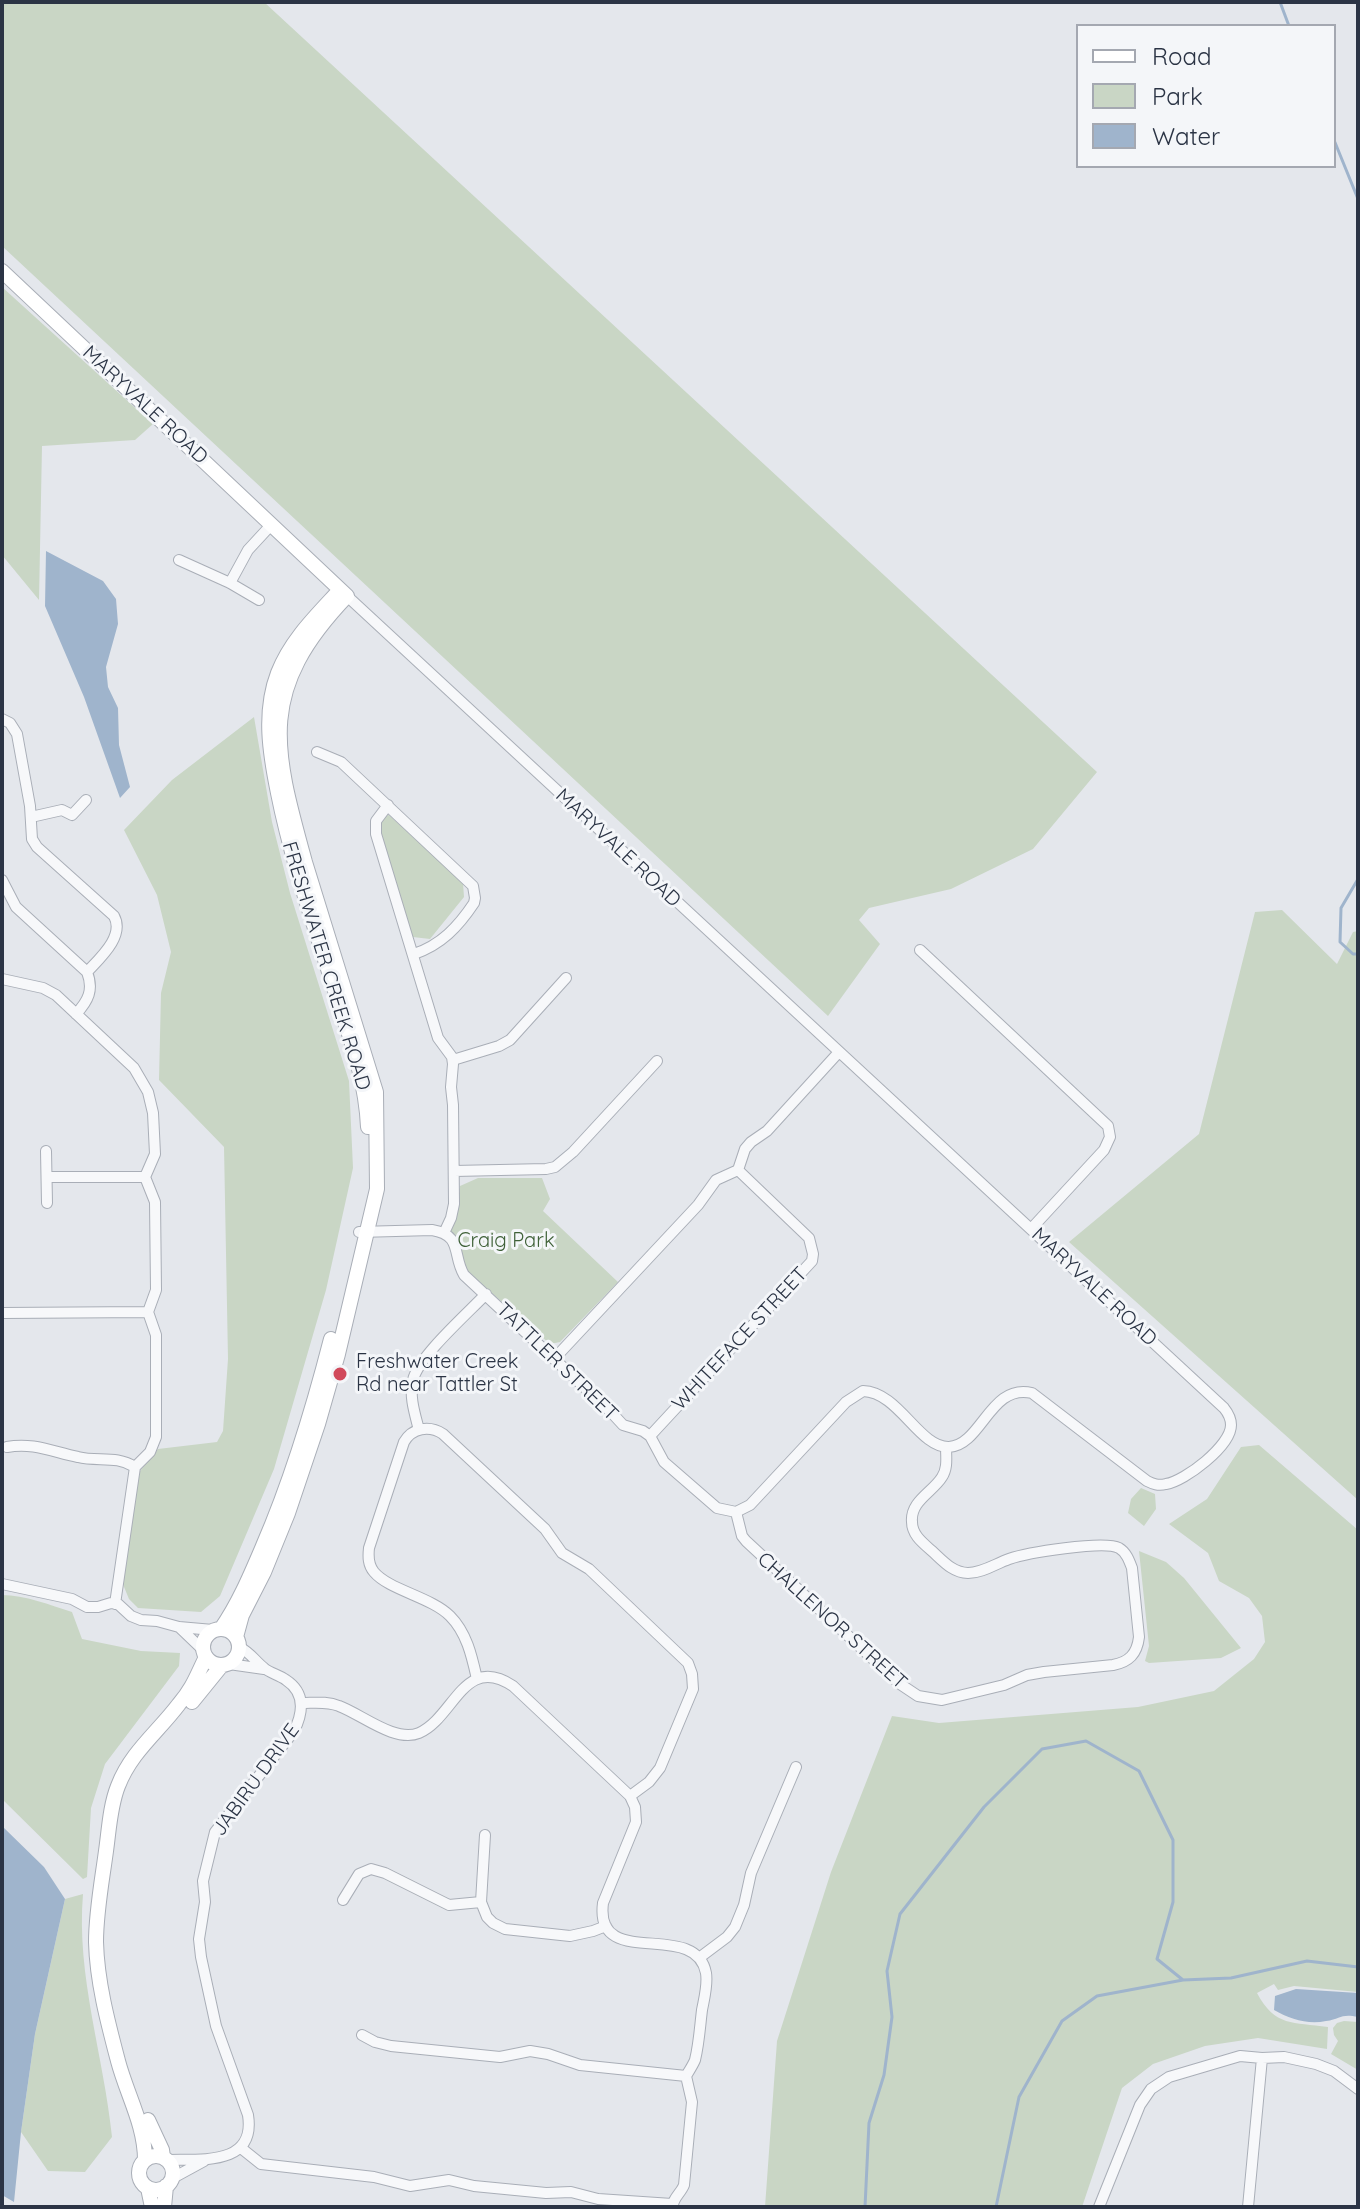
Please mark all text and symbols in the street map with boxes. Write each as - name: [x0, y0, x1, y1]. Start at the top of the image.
- legend: [1076, 24, 1336, 168]
- text: Road: [1152, 41, 1212, 71]
- text: Park: [1152, 81, 1203, 111]
- text: Water: [1152, 121, 1220, 151]
- street label: MARYVALE ROAD: [77, 341, 213, 469]
- street label: MARYVALE ROAD: [550, 784, 686, 912]
- street label: FRESHWATER CREEK ROAD: [277, 839, 375, 1093]
- street label: MARYVALE ROAD: [1026, 1223, 1162, 1351]
- park label: Craig Park: [457, 1229, 555, 1253]
- street label: WHITEFACE STREET: [667, 1262, 813, 1416]
- street label: TATTLER STREET: [491, 1298, 623, 1426]
- place label: Freshwater Creek Rd near Tattler St: [356, 1350, 518, 1397]
- marker: Freshwater Creek Rd near Tattler St: [331, 1365, 349, 1383]
- street label: CHALLENOR STREET: [752, 1547, 912, 1695]
- street label: JABIRU DRIVE: [207, 1719, 305, 1841]

